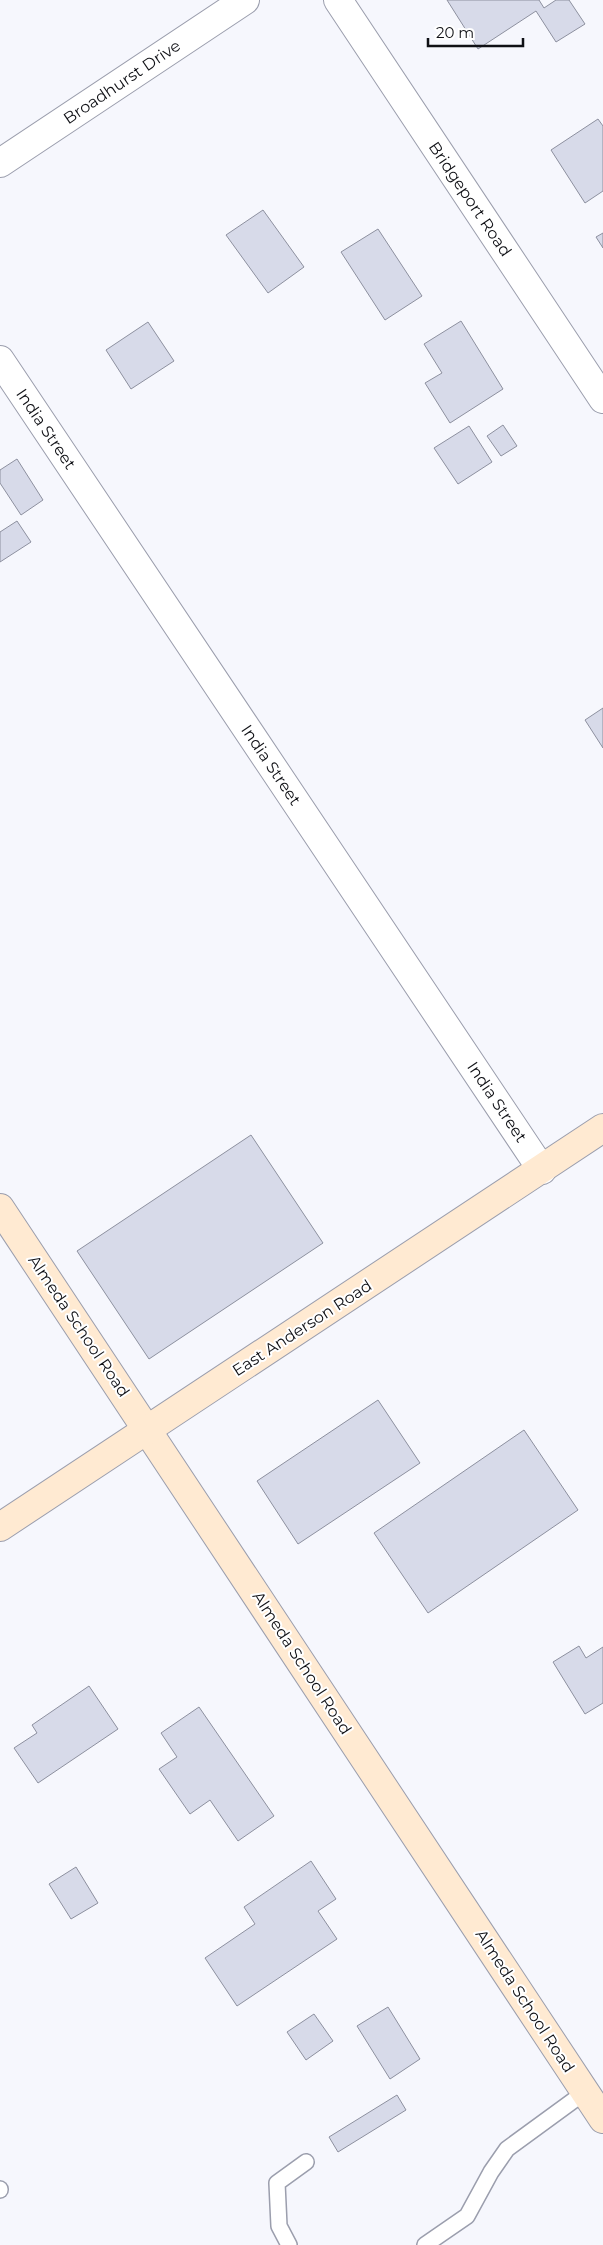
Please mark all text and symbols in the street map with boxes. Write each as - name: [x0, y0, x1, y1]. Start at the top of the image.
- scale bar: [428, 15, 523, 47]
- text: 20 m: [436, 23, 474, 42]
- street label: Broadhurst Drive: [60, 36, 184, 128]
- street label: Bridgeport Road: [425, 138, 515, 260]
- street label: India Street: [12, 385, 80, 473]
- street label: India Street: [237, 721, 305, 809]
- street label: India Street: [463, 1058, 531, 1146]
- street label: Almeda School Road: [24, 1252, 134, 1400]
- street label: East Anderson Road: [229, 1276, 375, 1380]
- street label: Almeda School Road: [249, 1588, 355, 1738]
- street label: Almeda School Road: [472, 1926, 578, 2076]

